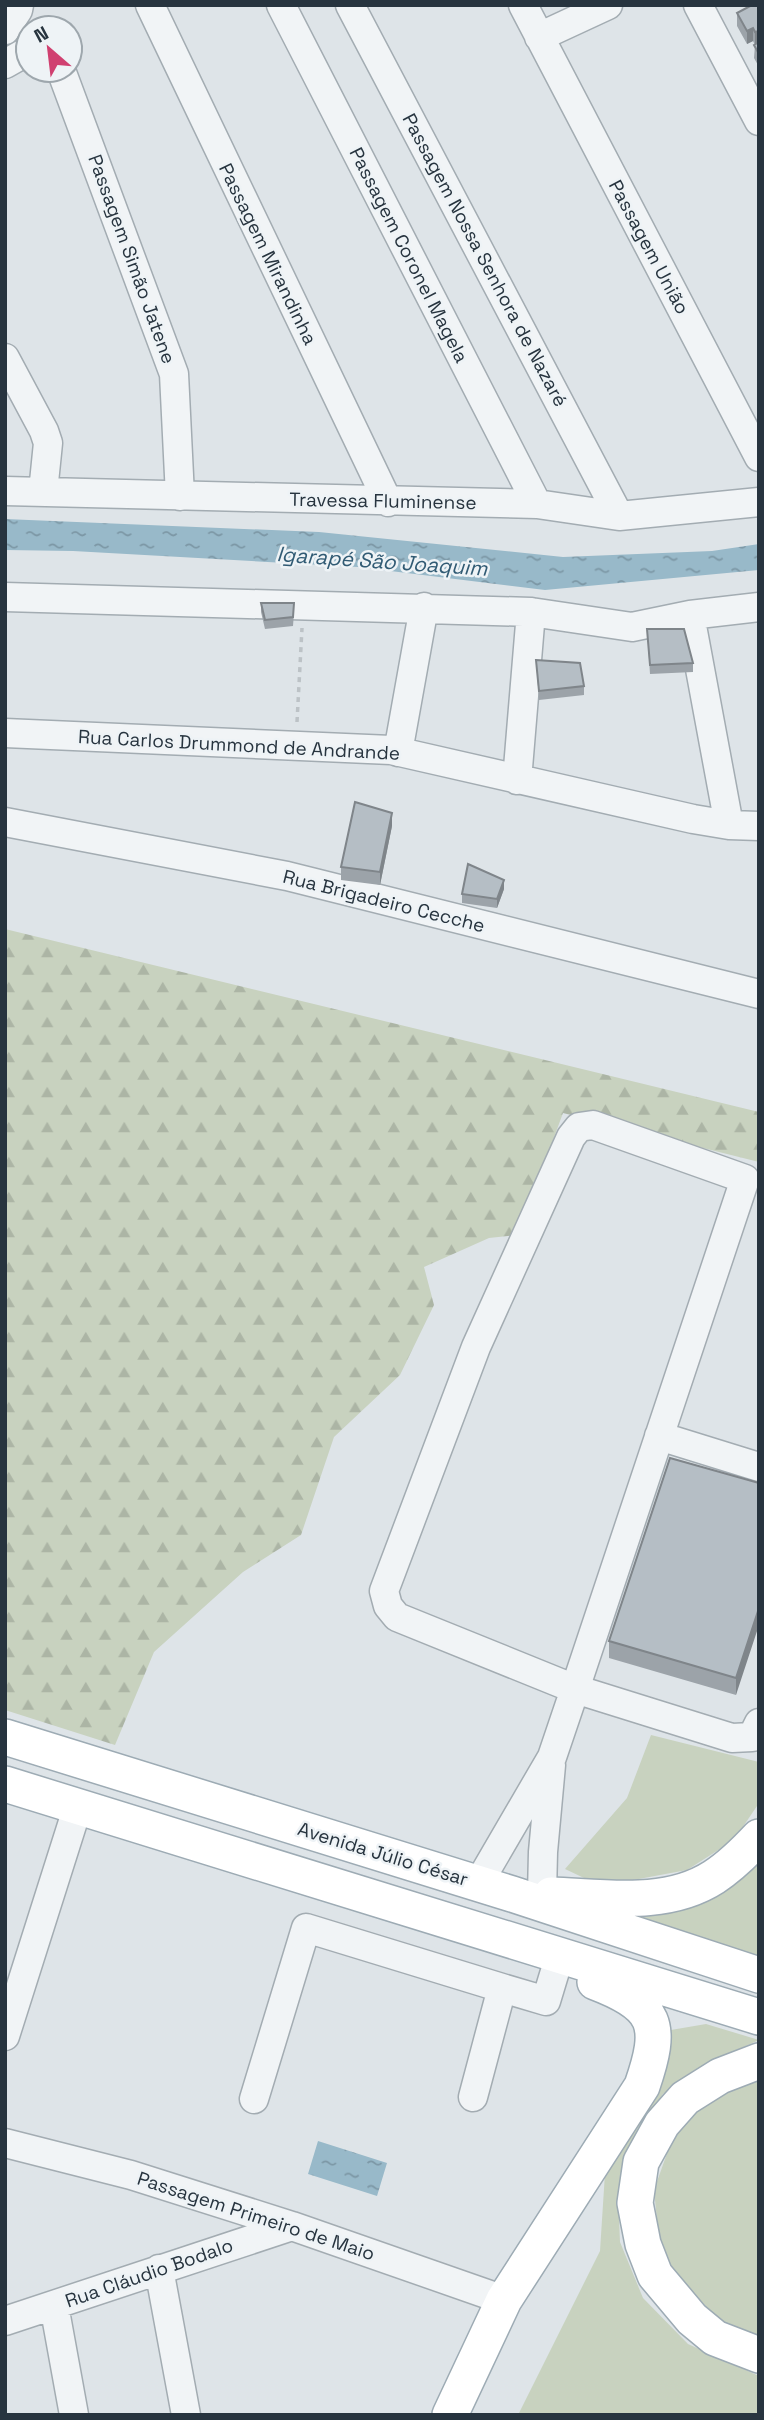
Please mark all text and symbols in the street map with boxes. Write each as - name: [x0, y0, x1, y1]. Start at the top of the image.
- north arrow: [14, 14, 84, 84]
- text: N: [30, 20, 53, 48]
- street label: Passagem Nossa Senhora de Nazaré: [397, 109, 573, 411]
- street label: Passagem Coronel Magela: [344, 143, 474, 367]
- street label: Passagem Simão Jatene: [82, 151, 182, 367]
- street label: Passagem Mirandinha: [213, 159, 323, 349]
- street label: Passagem União: [603, 175, 695, 319]
- street label: Travessa Fluminense: [289, 487, 477, 515]
- water label: Igarapé São Joaquim: [276, 540, 489, 582]
- street label: Rua Carlos Drummond de Andrande: [77, 724, 401, 766]
- street label: Rua Brigadeiro Cecche: [280, 864, 488, 938]
- street label: Avenida Júlio César: [295, 1816, 471, 1892]
- street label: Passagem Primeiro de Maio: [134, 2166, 378, 2266]
- street label: Rua Cláudio Bodalo: [62, 2233, 236, 2313]

